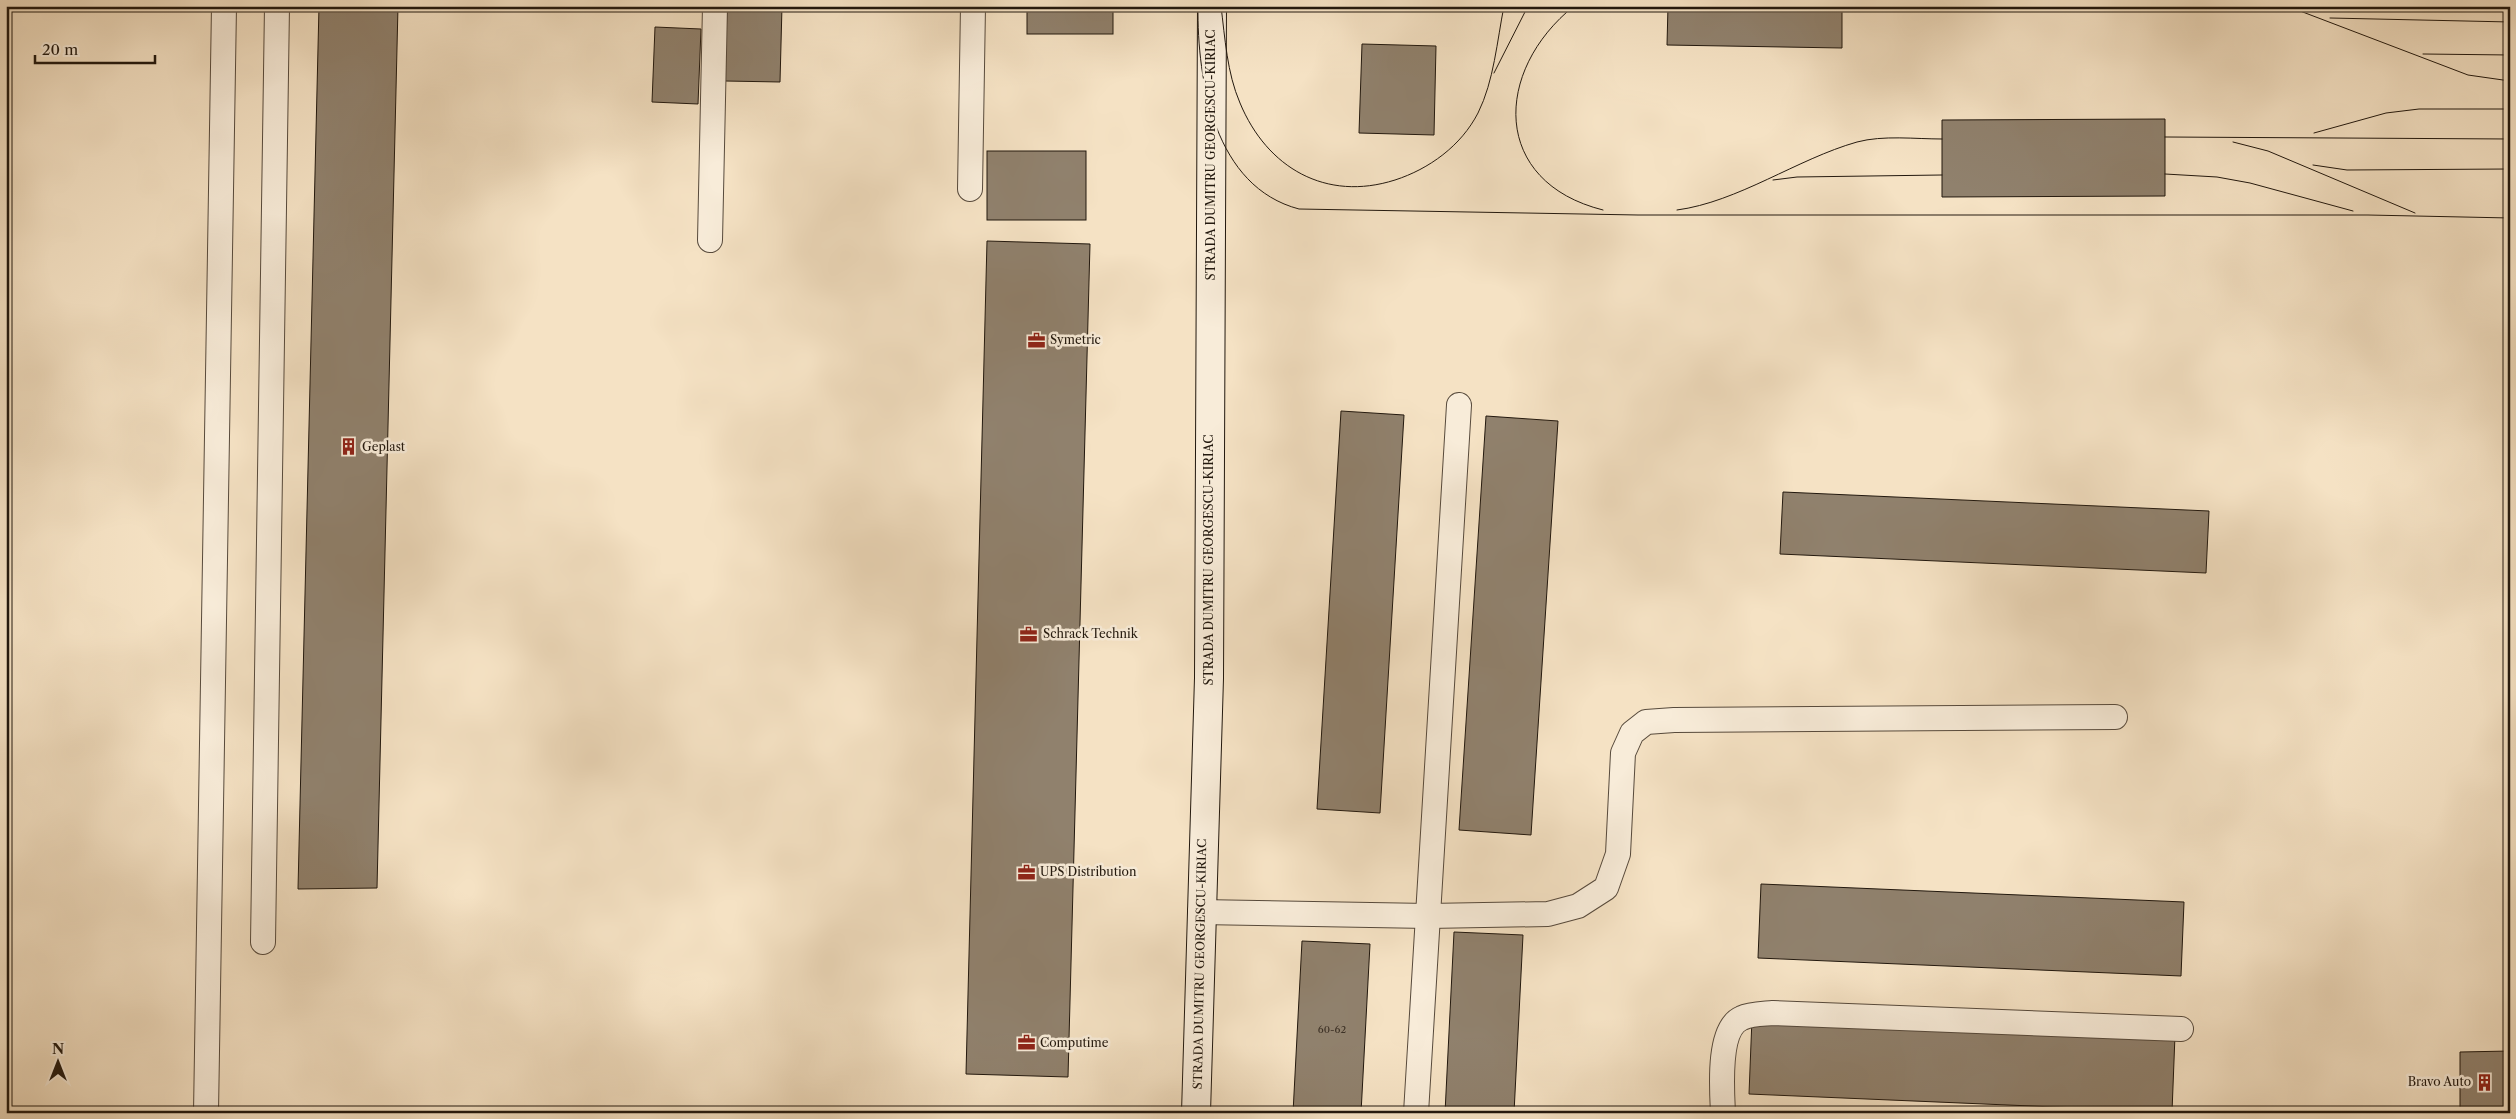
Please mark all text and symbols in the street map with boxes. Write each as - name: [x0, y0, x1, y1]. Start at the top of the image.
- street label: STRADA DUMITRU GEORGESCU-KIRIAC: [1203, 30, 1218, 280]
- scale bar: [35, 32, 155, 64]
- text: 20 m: [42, 40, 78, 59]
- office icon: Symetric: [1026, 330, 1046, 350]
- place label: Symetric: [1050, 332, 1101, 347]
- street label: STRADA DUMITRU GEORGESCU-KIRIAC: [1201, 435, 1216, 685]
- building icon: Geplast: [338, 437, 358, 457]
- place label: Geplast: [362, 439, 406, 454]
- office icon: Schrack Technik: [1019, 624, 1039, 644]
- place label: Schrack Technik: [1043, 626, 1139, 641]
- street label: STRADA DUMITRU GEORGESCU-KIRIAC: [1190, 838, 1209, 1090]
- office icon: UPS Distribution: [1016, 862, 1036, 882]
- place label: UPS Distribution: [1040, 864, 1137, 879]
- house number: 60-62: [1318, 1023, 1346, 1036]
- office icon: Computime: [1016, 1033, 1036, 1053]
- place label: Computime: [1040, 1035, 1109, 1050]
- north arrow: [32, 1036, 82, 1086]
- text: N: [52, 1040, 64, 1058]
- building icon: Bravo Auto: [2475, 1072, 2495, 1092]
- place label: Bravo Auto: [2408, 1074, 2471, 1089]

